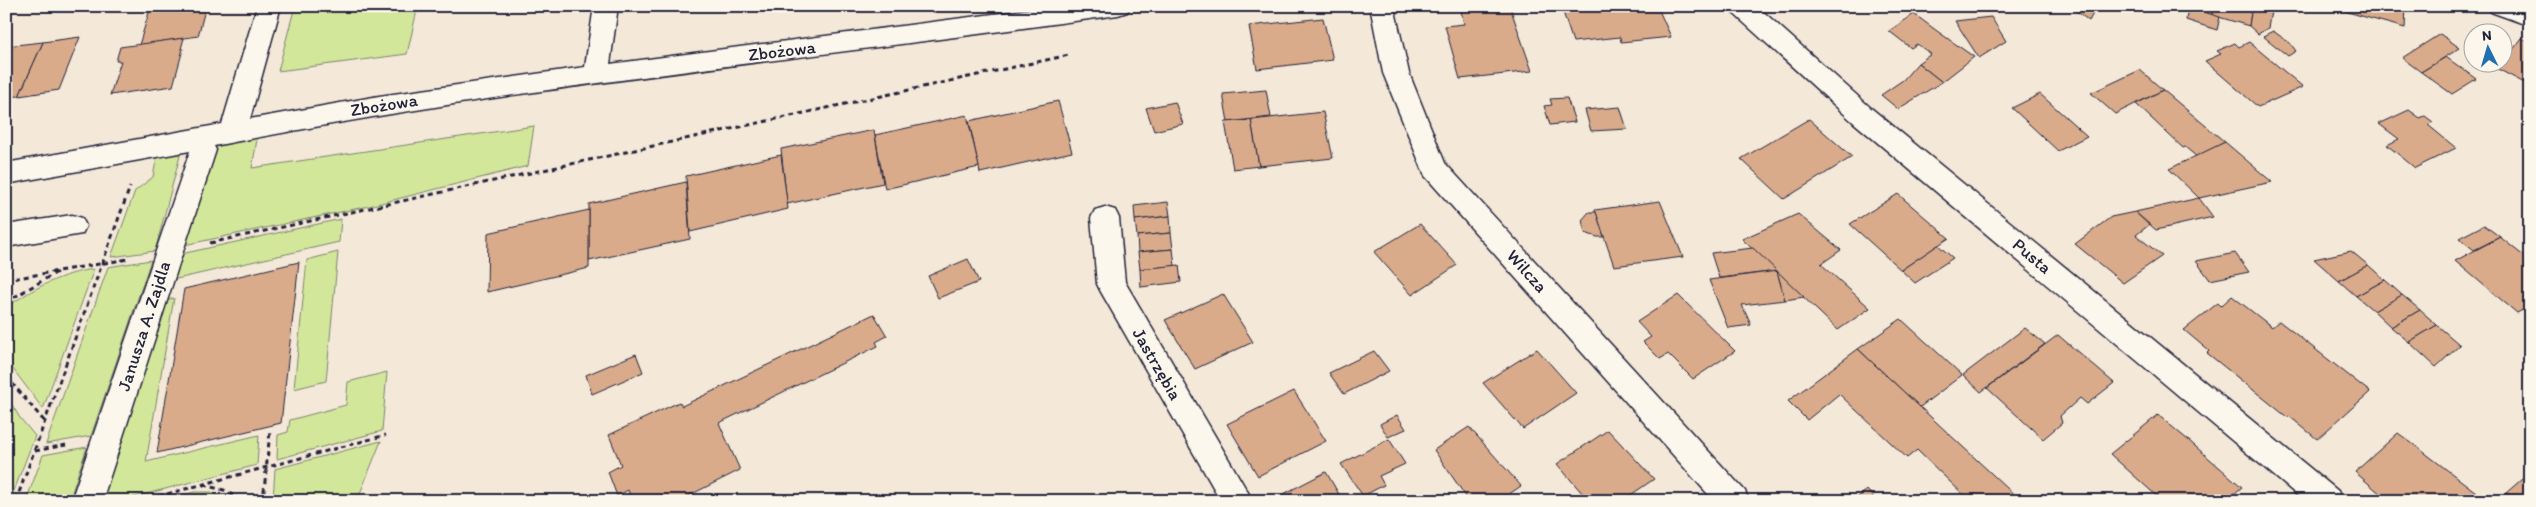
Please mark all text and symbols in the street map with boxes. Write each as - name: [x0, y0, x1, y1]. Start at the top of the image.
- north arrow: [2464, 22, 2514, 72]
- text: N: [2481, 27, 2492, 44]
- street label: Zbożowa: [747, 36, 818, 66]
- street label: Zbożowa: [349, 89, 420, 121]
- street label: Pusta: [2008, 233, 2056, 279]
- street label: Wilcza: [1502, 245, 1552, 297]
- street label: Janusza A. Zajdla: [113, 258, 175, 394]
- street label: Jastrzębia: [1128, 324, 1186, 404]

